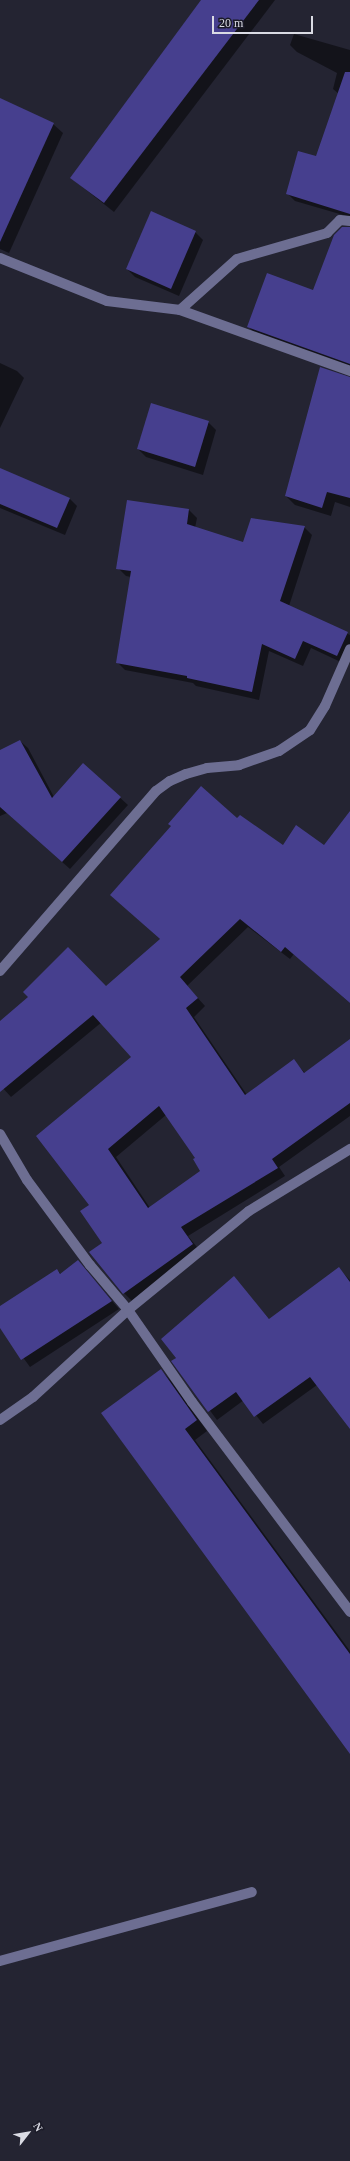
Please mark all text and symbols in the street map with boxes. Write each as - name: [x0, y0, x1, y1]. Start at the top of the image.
- scale bar: [214, 8, 315, 34]
- text: 20 m: [219, 16, 243, 30]
- north arrow: [8, 2113, 48, 2153]
- text: N: [31, 2120, 45, 2133]

